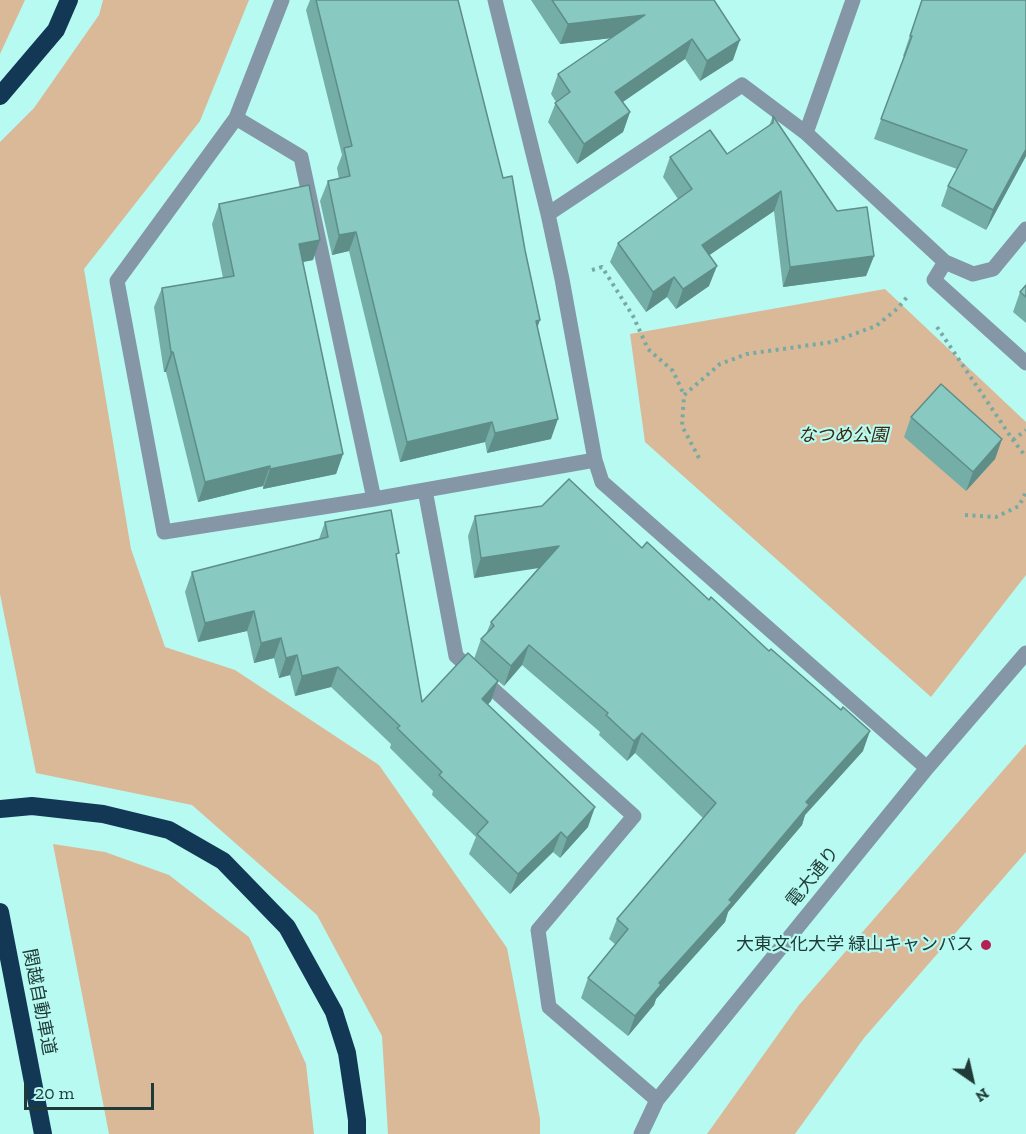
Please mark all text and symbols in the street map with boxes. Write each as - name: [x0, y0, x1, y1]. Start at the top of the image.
- park label: なつめ公園: [798, 425, 888, 447]
- street label: 電大通り: [782, 842, 844, 912]
- place label: 大東文化大学 緑山キャンパス: [736, 934, 974, 956]
- marker: 大東文化大学 緑山キャンパス: [979, 938, 993, 952]
- street label: 関越自動車道: [18, 947, 60, 1057]
- north arrow: [942, 1050, 1002, 1110]
- scale bar: [27, 1071, 158, 1109]
- text: 20 m: [35, 1082, 74, 1104]
- text: N: [972, 1084, 993, 1107]

